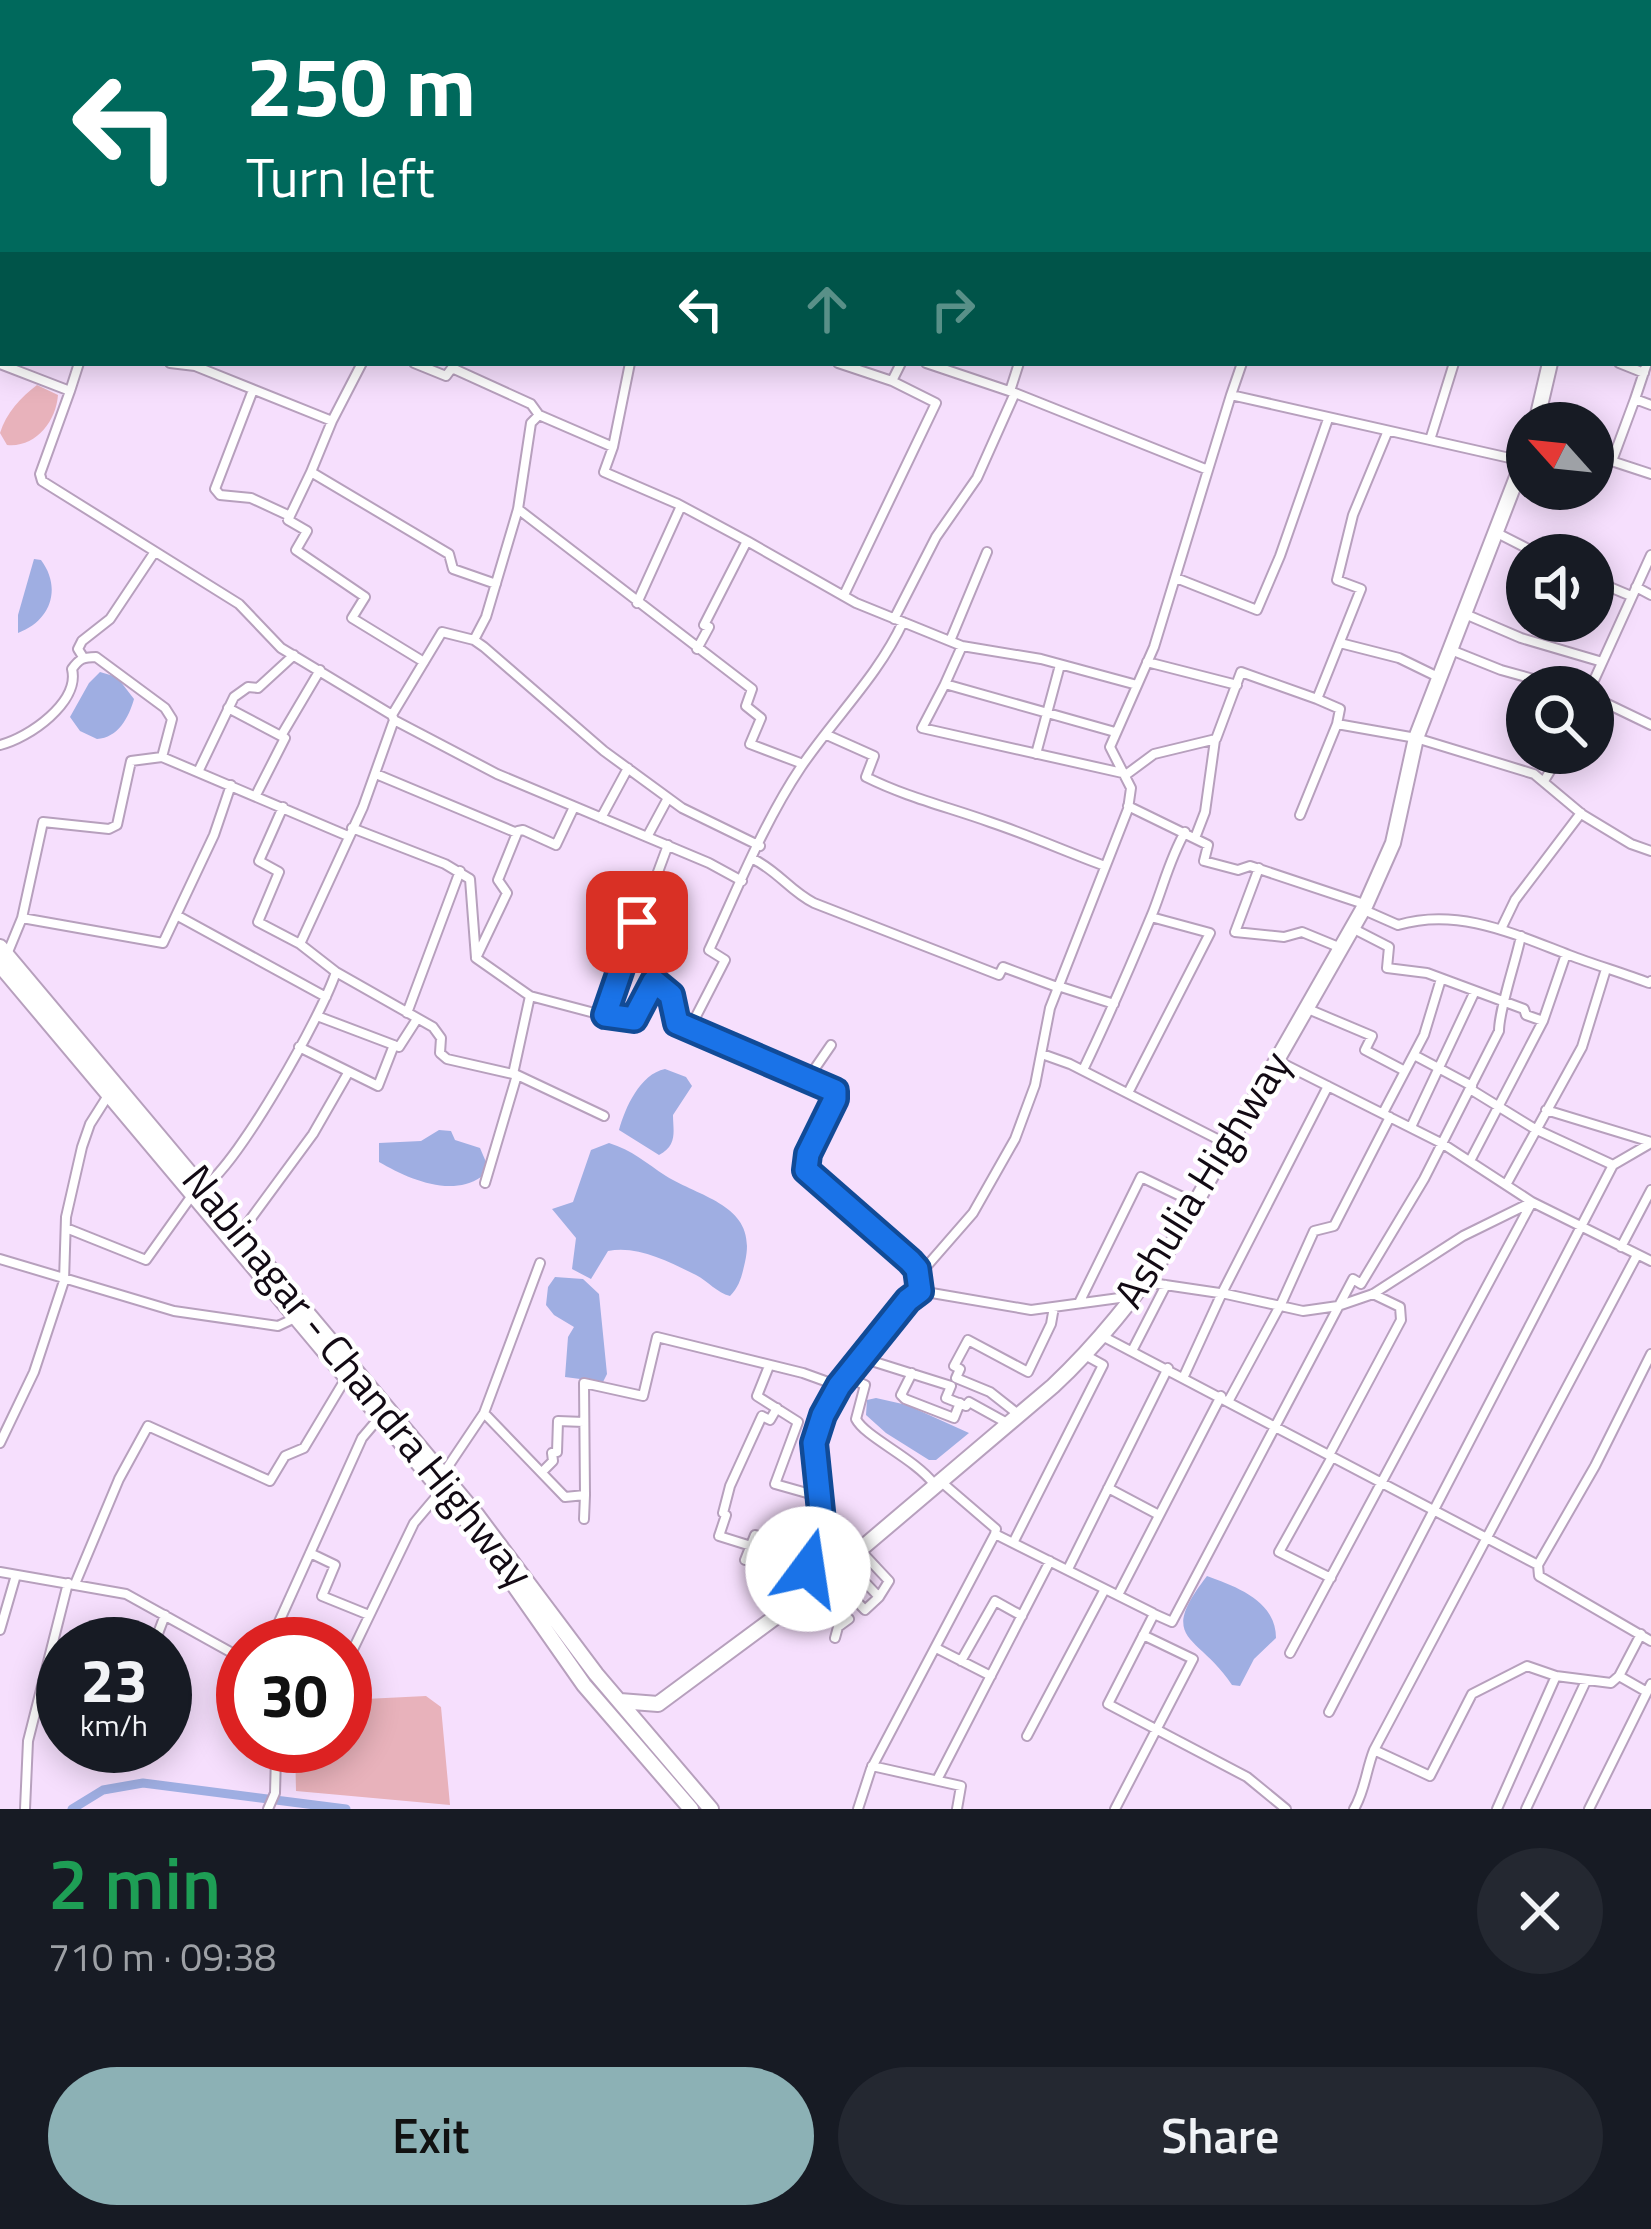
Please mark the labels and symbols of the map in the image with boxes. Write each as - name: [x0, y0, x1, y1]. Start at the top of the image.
- north arrow: [1506, 402, 1614, 510]
- pin: [586, 871, 688, 973]
- street label: Ashulia Highway: [1096, 1037, 1306, 1320]
- street label: Nabinagar - Chandra Highway: [168, 1150, 550, 1601]
- position arrow: [745, 1506, 871, 1632]
- speed limit sign: 30: [216, 1617, 372, 1773]

